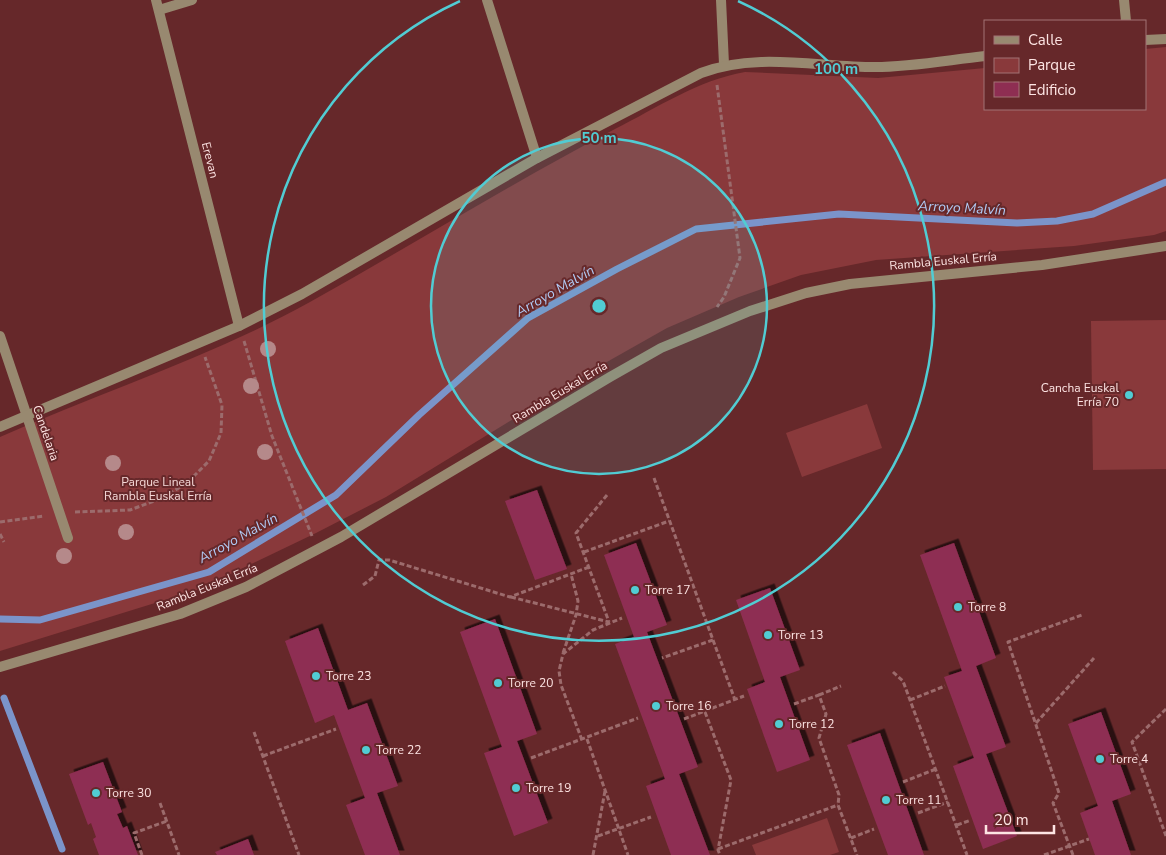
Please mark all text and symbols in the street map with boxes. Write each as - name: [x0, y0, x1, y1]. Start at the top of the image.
- legend: [984, 20, 1146, 110]
- text: Calle: [1028, 30, 1063, 50]
- text: Parque: [1028, 55, 1076, 75]
- text: 100 m: [814, 59, 858, 79]
- text: Edificio: [1028, 80, 1076, 100]
- text: 50 m: [581, 128, 617, 148]
- street label: Erevan: [198, 140, 222, 180]
- water label: Arroyo Malvín: [917, 196, 1007, 220]
- street label: Rambla Euskal Erría: [889, 248, 997, 274]
- water label: Arroyo Malvín: [511, 261, 598, 322]
- centre of rings: [590, 297, 608, 315]
- street label: Rambla Euskal Erría: [510, 357, 610, 427]
- place label: Cancha Euskal Erría 70: [1041, 380, 1119, 410]
- marker: Cancha Euskal Erría 70: [1123, 389, 1135, 401]
- street label: Candelaria: [29, 403, 63, 463]
- park label: Parque Lineal Rambla Euskal Erría: [104, 474, 212, 504]
- water label: Arroyo Malvín: [194, 508, 281, 568]
- street label: Rambla Euskal Erría: [154, 559, 260, 615]
- place label: Torre 17: [645, 582, 690, 598]
- marker: Torre 17: [629, 584, 641, 596]
- place label: Torre 8: [968, 599, 1006, 615]
- marker: Torre 8: [952, 601, 964, 613]
- place label: Torre 13: [778, 627, 823, 643]
- marker: Torre 13: [762, 629, 774, 641]
- place label: Torre 23: [326, 668, 371, 684]
- marker: Torre 23: [310, 670, 322, 682]
- place label: Torre 20: [508, 675, 553, 691]
- marker: Torre 20: [492, 677, 504, 689]
- place label: Torre 16: [666, 698, 711, 714]
- marker: Torre 16: [650, 700, 662, 712]
- place label: Torre 12: [789, 716, 834, 732]
- marker: Torre 12: [773, 718, 785, 730]
- place label: Torre 22: [376, 742, 421, 758]
- marker: Torre 22: [360, 744, 372, 756]
- place label: Torre 4: [1110, 751, 1148, 767]
- marker: Torre 4: [1094, 753, 1106, 765]
- place label: Torre 19: [526, 780, 571, 796]
- marker: Torre 19: [510, 782, 522, 794]
- place label: Torre 30: [106, 785, 151, 801]
- marker: Torre 30: [90, 787, 102, 799]
- place label: Torre 11: [896, 792, 941, 808]
- marker: Torre 11: [880, 794, 892, 806]
- scale bar: [986, 802, 1054, 834]
- text: 20 m: [994, 810, 1029, 830]

